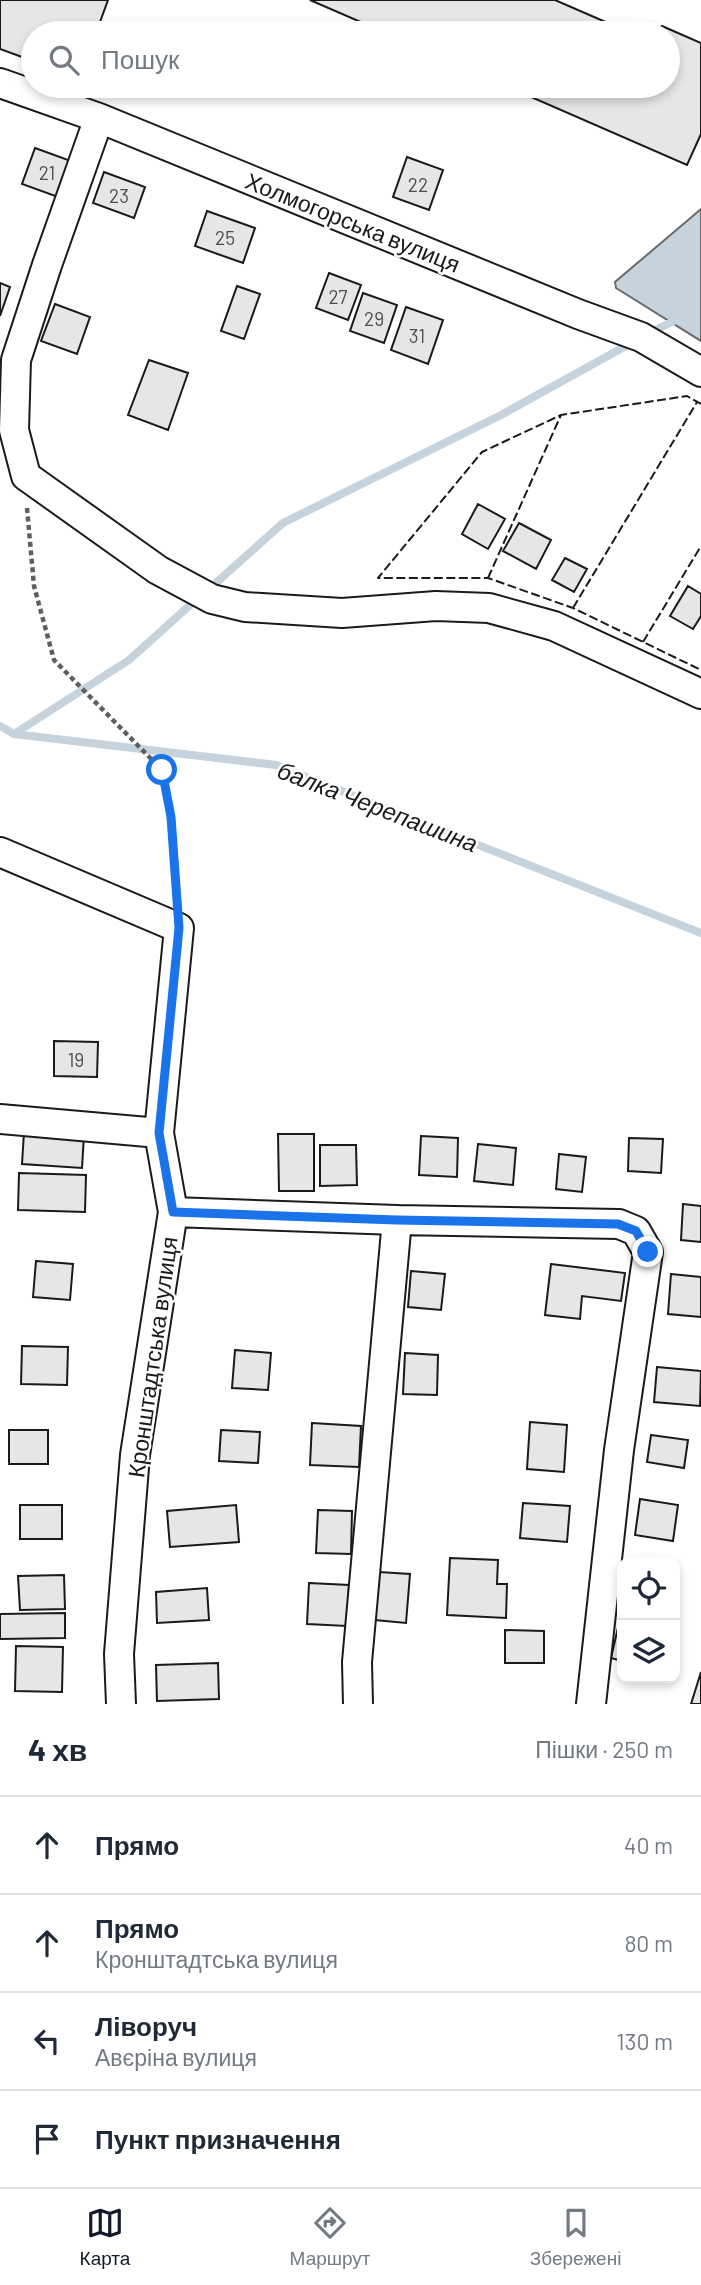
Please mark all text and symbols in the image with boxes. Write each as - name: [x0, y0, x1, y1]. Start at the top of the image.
- search box: [21, 21, 680, 98]
- icon: search: [45, 41, 83, 79]
- text: Пошук: [101, 43, 179, 74]
- house number: 21: [39, 161, 55, 184]
- street label: Холмогорська вулиця: [242, 166, 464, 278]
- house number: 22: [408, 173, 428, 196]
- house number: 23: [109, 184, 129, 207]
- house number: 25: [215, 226, 235, 249]
- house number: 27: [328, 285, 348, 308]
- house number: 29: [364, 307, 384, 330]
- house number: 31: [409, 324, 425, 347]
- route start: [146, 754, 177, 785]
- water label: балка Черепашина: [274, 754, 482, 858]
- house number: 19: [68, 1048, 84, 1071]
- street label: Кронштадтська вулиця: [121, 1235, 183, 1479]
- route end: [632, 1236, 663, 1267]
- map controls: [617, 1557, 680, 1683]
- button: locate: [617, 1557, 680, 1620]
- button: layers: [617, 1620, 680, 1683]
- text: 4 хв: [28, 1731, 87, 1767]
- text: Пішки · 250 m: [535, 1735, 673, 1763]
- icon: ahead: [28, 1826, 66, 1864]
- text: Прямо: [95, 1829, 179, 1860]
- text: 40 m: [624, 1831, 673, 1859]
- text: Прямо: [95, 1912, 179, 1943]
- icon: ahead: [28, 1924, 66, 1962]
- text: 80 m: [624, 1929, 673, 1957]
- text: Кронштадтська вулиця: [95, 1945, 338, 1973]
- text: Ліворуч: [95, 2010, 197, 2041]
- icon: left: [28, 2022, 66, 2060]
- text: 130 m: [616, 2027, 673, 2055]
- text: Авєріна вулиця: [95, 2043, 257, 2071]
- icon: arrive: [28, 2120, 66, 2158]
- text: Пункт призначення: [95, 2123, 341, 2154]
- tab: Карта: [80, 2204, 130, 2270]
- tab: Маршрут: [290, 2204, 371, 2270]
- tab: Збережені: [530, 2204, 621, 2270]

